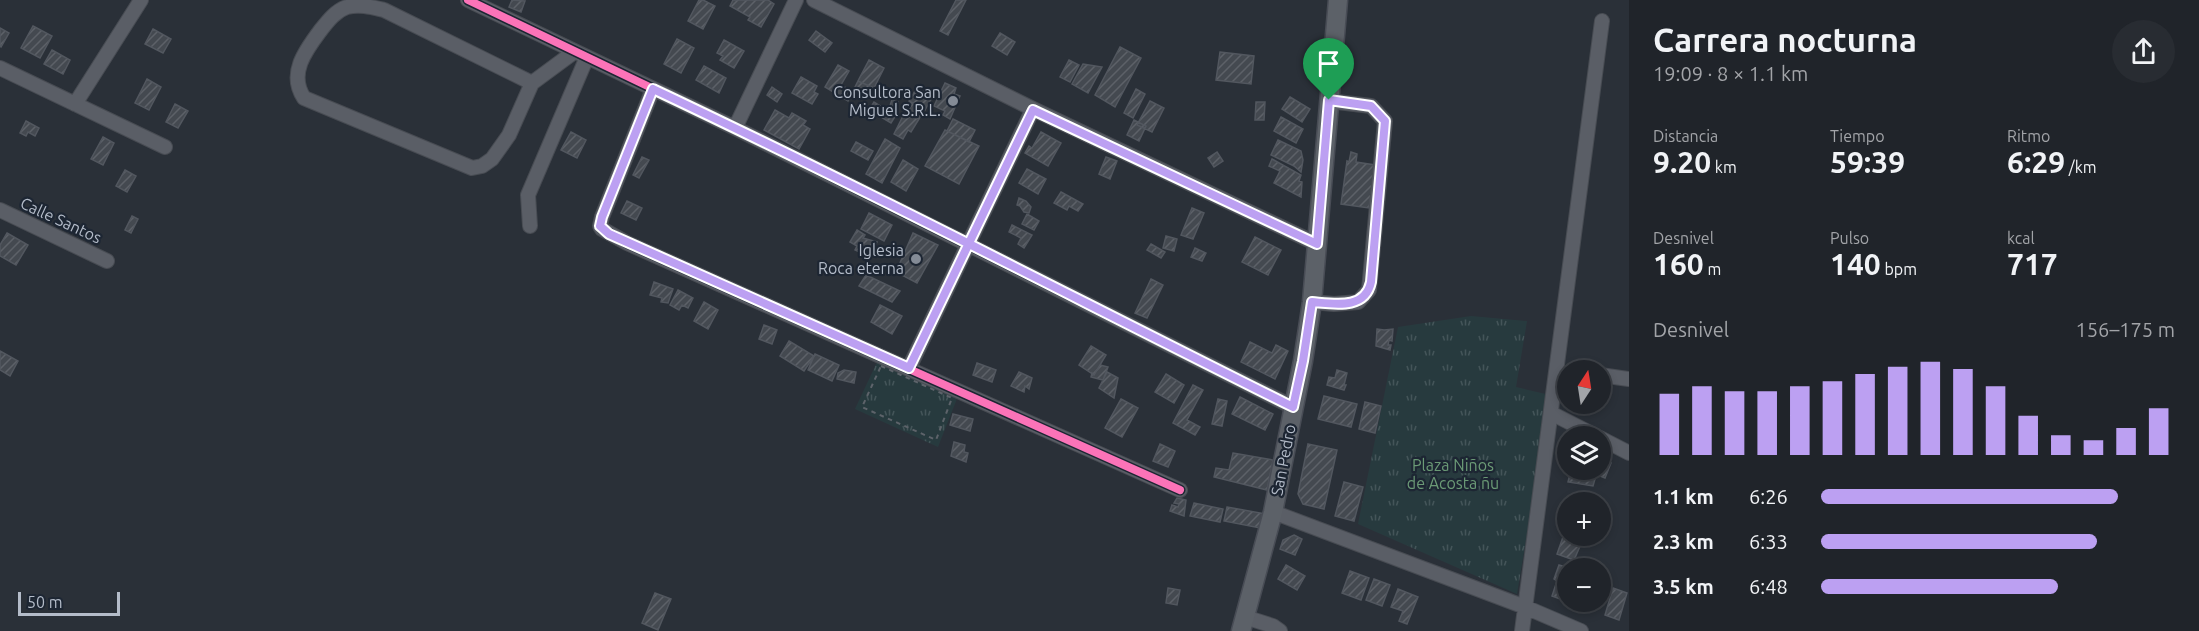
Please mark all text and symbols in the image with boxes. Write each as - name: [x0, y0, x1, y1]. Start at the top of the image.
- button: share: [2112, 20, 2175, 83]
- text: Carrera nocturna: [1653, 21, 1917, 58]
- pin: [1303, 38, 1354, 100]
- icon: arrive: [1312, 47, 1345, 80]
- text: 19:09 · 8 × 1.1 km: [1653, 62, 1808, 85]
- place label: Consultora San Miguel S.R.L.: [833, 83, 941, 119]
- marker: Consultora San Miguel S.R.L.: [946, 94, 960, 108]
- text: Distancia: [1653, 127, 1718, 145]
- text: Tiempo: [1830, 127, 1885, 145]
- text: Ritmo: [2007, 127, 2050, 145]
- text: 9.20: [1653, 145, 1711, 179]
- text: 59:39: [1830, 145, 1905, 179]
- text: 6:29: [2007, 145, 2065, 179]
- text: km: [1711, 158, 1737, 176]
- text: /km: [2065, 158, 2097, 176]
- street label: Calle Santos: [18, 193, 104, 247]
- text: Desnivel: [1653, 229, 1714, 247]
- text: Pulso: [1830, 229, 1869, 247]
- text: kcal: [2007, 229, 2035, 247]
- place label: Iglesia Roca eterna: [818, 241, 904, 277]
- text: 160: [1653, 247, 1704, 281]
- text: 140: [1830, 247, 1881, 281]
- text: 717: [2007, 247, 2058, 281]
- marker: Iglesia Roca eterna: [909, 252, 923, 266]
- text: m: [1704, 260, 1721, 278]
- text: bpm: [1881, 260, 1917, 278]
- text: Desnivel: [1653, 318, 1729, 341]
- text: 156–175 m: [2076, 318, 2175, 341]
- north arrow: [1557, 360, 1611, 414]
- map controls: [1557, 360, 1611, 612]
- street label: San Pedro: [1267, 423, 1299, 497]
- button: layers: [1557, 426, 1611, 480]
- park label: Plaza Niños de Acosta ñu: [1407, 456, 1499, 492]
- text: 1.1 km: [1653, 485, 1714, 508]
- text: 6:26: [1749, 485, 1788, 508]
- button: +: [1557, 492, 1611, 546]
- text: 2.3 km: [1653, 530, 1714, 553]
- text: 6:33: [1749, 530, 1788, 553]
- button: −: [1557, 558, 1611, 612]
- text: 3.5 km: [1653, 575, 1714, 598]
- text: 6:48: [1749, 575, 1788, 598]
- scale bar: [18, 589, 120, 616]
- text: 50 m: [27, 593, 63, 611]

